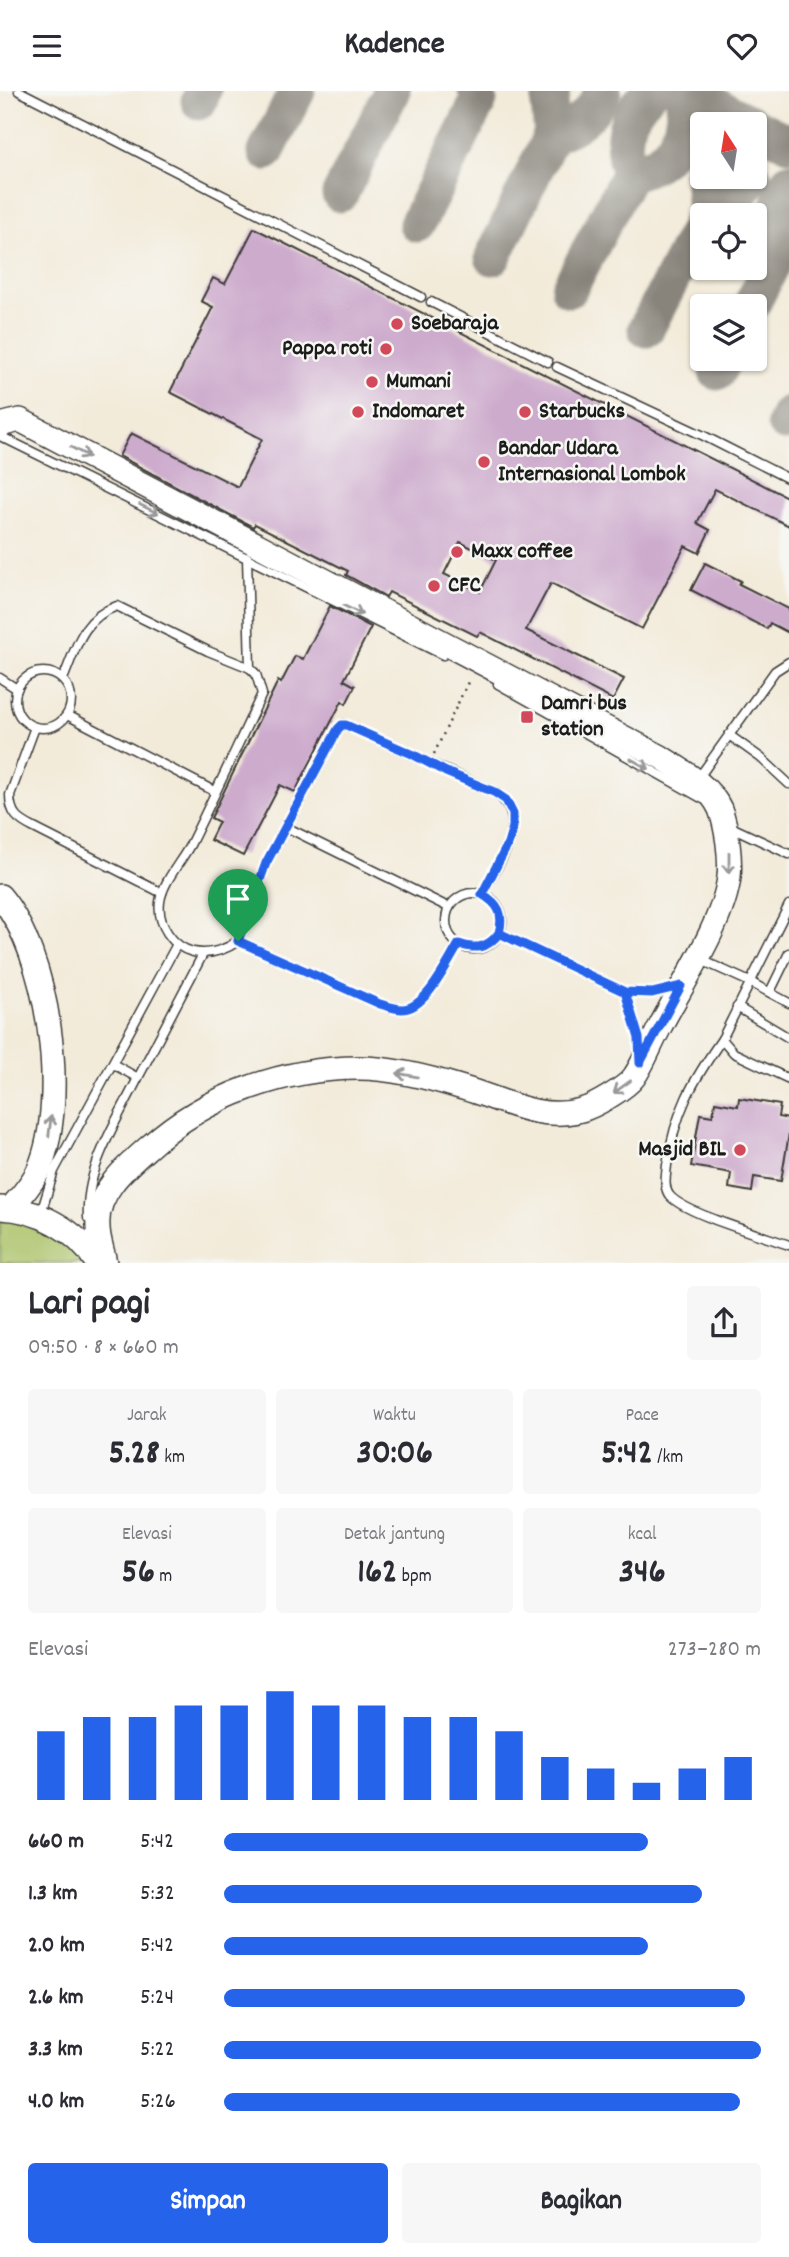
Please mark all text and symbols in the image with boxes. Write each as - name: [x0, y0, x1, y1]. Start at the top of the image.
- text: Kadence: [344, 23, 445, 69]
- icon: menu: [28, 27, 66, 65]
- icon: heart: [723, 27, 761, 65]
- north arrow: [690, 112, 766, 189]
- map controls: [690, 112, 767, 371]
- button: locate: [690, 203, 767, 280]
- button: layers: [690, 294, 767, 371]
- place label: Soebaraja: [411, 308, 500, 341]
- marker: Soebaraja: [389, 316, 405, 332]
- place label: Pappa roti: [282, 333, 373, 366]
- marker: Pappa roti: [378, 341, 394, 357]
- place label: Mumani: [386, 366, 452, 399]
- marker: Mumani: [364, 374, 380, 390]
- place label: Indomaret: [372, 396, 465, 429]
- place label: Starbucks: [539, 396, 625, 429]
- marker: Indomaret: [350, 404, 366, 420]
- marker: Starbucks: [517, 404, 533, 420]
- place label: Bandar Udara Internasional Lombok: [498, 433, 686, 492]
- one-way arrow: [69, 446, 90, 459]
- marker: Bandar Udara Internasional Lombok: [476, 454, 492, 470]
- one-way arrow: [138, 503, 159, 517]
- place label: Maxx coffee: [471, 536, 573, 569]
- marker: Maxx coffee: [449, 544, 465, 560]
- place label: CFC: [448, 570, 482, 603]
- marker: CFC: [426, 578, 442, 594]
- one-way arrow: [342, 604, 363, 618]
- place label: Damri bus station: [541, 688, 627, 747]
- marker: Damri bus station: [519, 709, 535, 725]
- one-way arrow: [629, 758, 650, 771]
- one-way arrow: [722, 852, 736, 875]
- pin: [208, 869, 268, 941]
- icon: arrive: [219, 880, 257, 918]
- one-way arrow: [396, 1067, 419, 1081]
- one-way arrow: [613, 1080, 632, 1094]
- one-way arrow: [43, 1115, 56, 1138]
- place label: Masjid BIL: [638, 1134, 727, 1167]
- marker: Masjid BIL: [732, 1142, 748, 1158]
- text: Lari pagi: [28, 1278, 150, 1333]
- button: share: [687, 1286, 761, 1360]
- text: 09:50 · 8 × 660 m: [28, 1332, 179, 1365]
- text: Jarak: [127, 1403, 167, 1430]
- text: Waktu: [373, 1403, 416, 1430]
- text: Pace: [625, 1403, 659, 1430]
- text: 5.28: [109, 1430, 160, 1480]
- text: 30:06: [356, 1430, 433, 1480]
- text: 5:42: [601, 1430, 653, 1480]
- text: km: [160, 1445, 185, 1472]
- text: /km: [653, 1445, 683, 1472]
- text: Elevasi: [122, 1522, 172, 1549]
- text: Detak jantung: [344, 1522, 445, 1549]
- text: kcal: [628, 1522, 657, 1549]
- text: 56: [121, 1549, 155, 1599]
- text: 162: [357, 1549, 397, 1599]
- text: 346: [619, 1549, 666, 1599]
- text: m: [155, 1564, 172, 1591]
- text: bpm: [397, 1564, 432, 1591]
- text: Elevasi: [28, 1634, 88, 1667]
- text: 273–280 m: [668, 1634, 761, 1667]
- text: 660 m: [28, 1826, 84, 1859]
- text: 5:42: [140, 1826, 174, 1859]
- text: 1.3 km: [28, 1878, 78, 1911]
- text: 5:32: [140, 1878, 175, 1911]
- text: 2.0 km: [28, 1930, 85, 1963]
- text: 5:42: [140, 1930, 174, 1963]
- text: 2.6 km: [28, 1982, 84, 2015]
- text: 5:24: [140, 1982, 174, 2015]
- text: 3.3 km: [28, 2034, 83, 2067]
- text: 5:22: [140, 2034, 175, 2067]
- text: 4.0 km: [28, 2086, 84, 2119]
- text: 5:26: [140, 2086, 176, 2119]
- button: Simpan: [28, 2163, 388, 2243]
- button: Bagikan: [402, 2163, 761, 2243]

